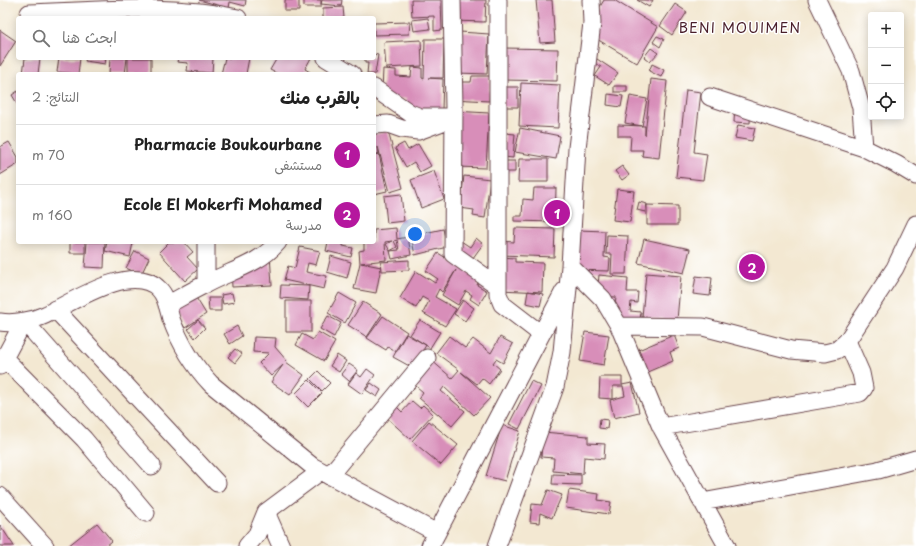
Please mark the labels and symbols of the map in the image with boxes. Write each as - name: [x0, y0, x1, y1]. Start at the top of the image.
- district label: BENI MOUIMEN: [679, 17, 801, 38]
- pin: 1: [544, 198, 570, 228]
- your location: [405, 224, 425, 244]
- pin: 2: [739, 252, 765, 282]

